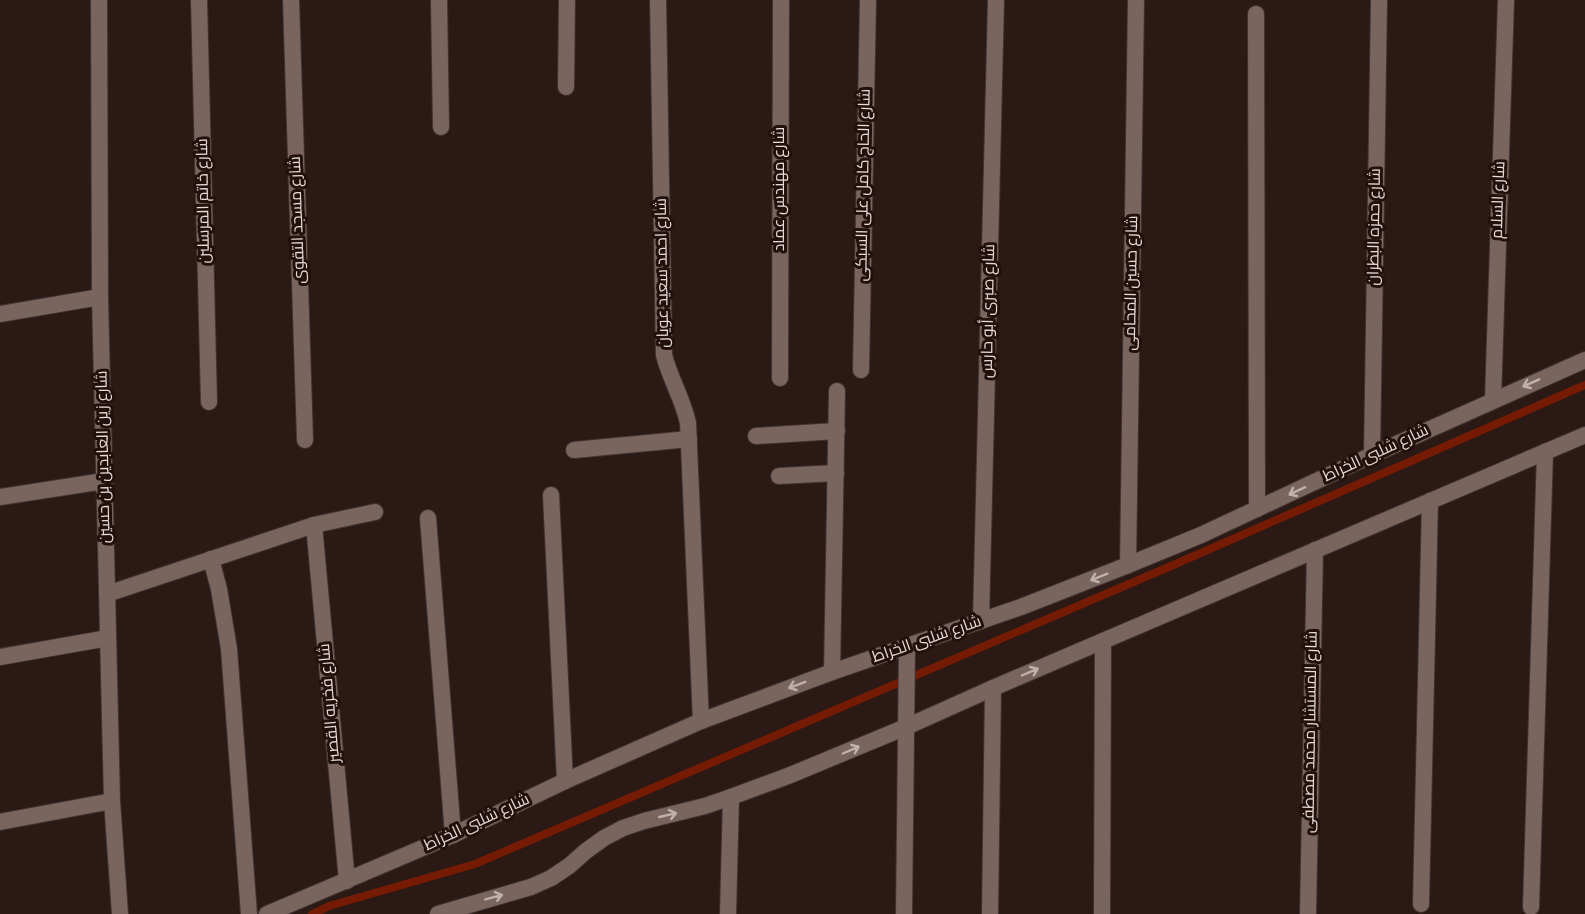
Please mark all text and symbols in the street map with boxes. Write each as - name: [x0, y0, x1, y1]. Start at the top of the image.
- street label: شارع الحاج كامل على السبكى: [852, 88, 876, 282]
- street label: شارع مهندس عماد: [770, 127, 790, 251]
- street label: شارع خاتم المرسلين: [193, 138, 215, 264]
- street label: شارع مسجد التقوى: [286, 156, 310, 284]
- street label: شارع السلام: [1488, 161, 1510, 239]
- street label: شارع حمزه البطران: [1364, 168, 1386, 286]
- street label: شارع احمد سعيد عويان: [652, 198, 674, 348]
- street label: شارع حسين المحامى: [1121, 215, 1143, 351]
- street label: شارع صبرى أبو حارس: [977, 244, 1000, 378]
- street label: شارع زين العابدين بن حسين: [92, 370, 116, 544]
- one-way arrow: [1523, 378, 1541, 390]
- street label: شارع شلبى الخراط: [1320, 421, 1432, 487]
- one-way arrow: [1288, 485, 1306, 497]
- one-way arrow: [1090, 572, 1109, 583]
- street label: شارع شلبى الخراط: [870, 612, 984, 668]
- street label: شارع المستشار محمد مصطفى: [1299, 631, 1323, 833]
- street label: شارع فخريه القصير: [315, 643, 345, 764]
- one-way arrow: [1020, 666, 1039, 677]
- one-way arrow: [788, 680, 806, 691]
- one-way arrow: [841, 744, 860, 755]
- street label: شارع شلبى الخراط: [421, 790, 533, 856]
- one-way arrow: [658, 809, 677, 821]
- one-way arrow: [484, 891, 503, 902]

